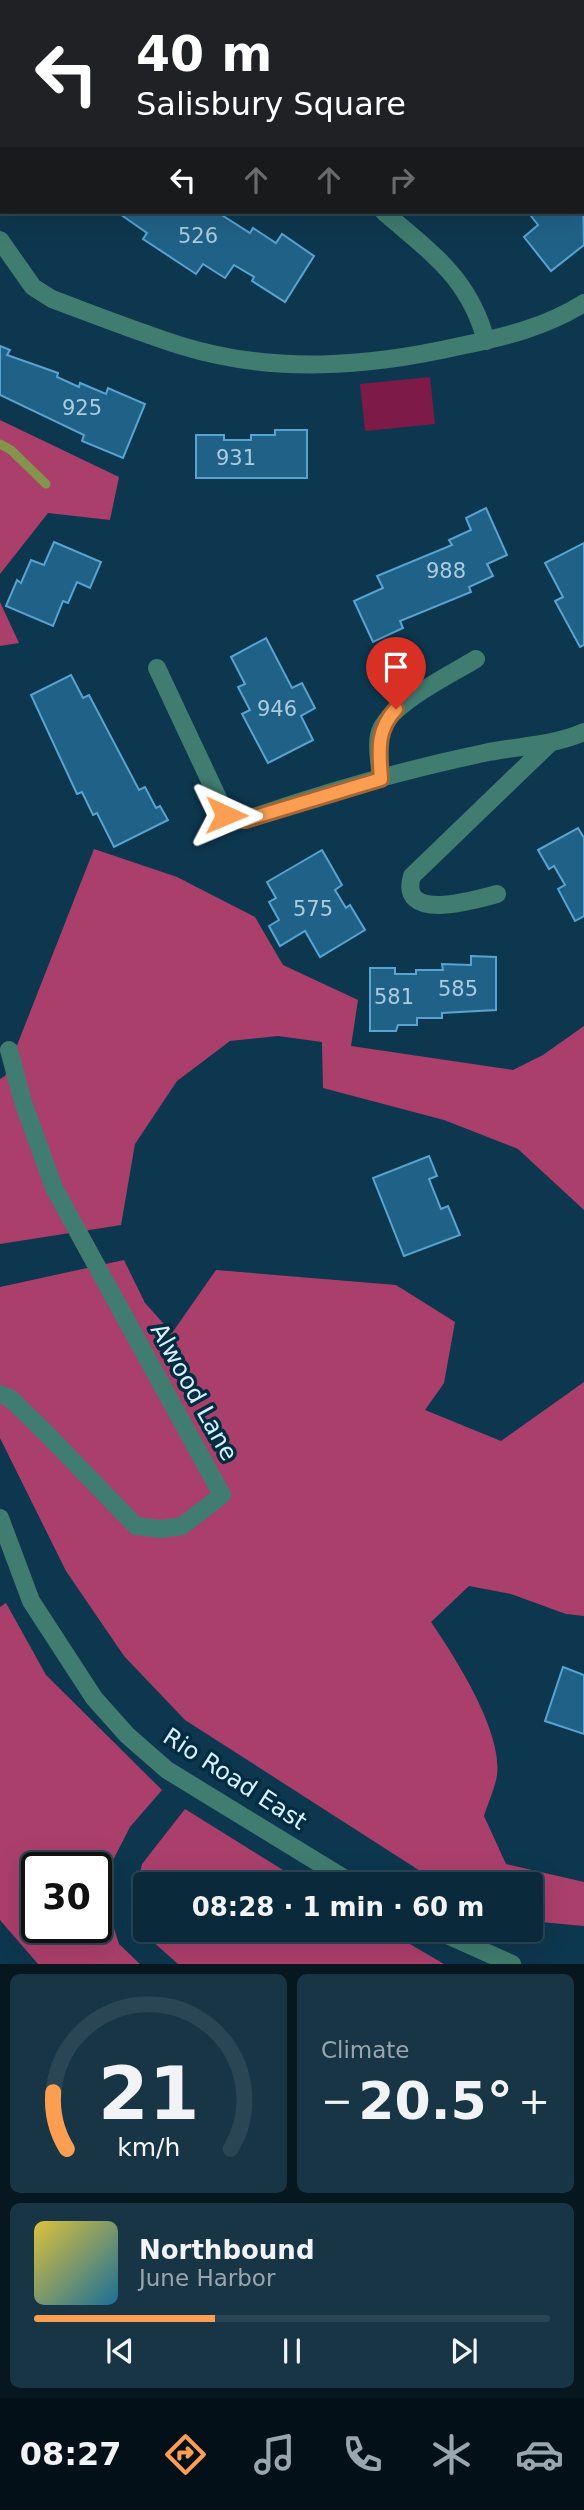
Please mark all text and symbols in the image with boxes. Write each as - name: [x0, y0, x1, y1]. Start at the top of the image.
- text: 40 m: [136, 26, 272, 83]
- icon: left: [21, 28, 112, 119]
- text: Salisbury Square: [136, 85, 406, 123]
- icon: left: [164, 161, 202, 199]
- icon: ahead: [237, 161, 275, 199]
- icon: ahead: [310, 161, 348, 199]
- icon: right: [383, 161, 421, 199]
- house number: 526: [178, 224, 218, 248]
- house number: 925: [62, 396, 102, 420]
- house number: 931: [216, 446, 256, 470]
- house number: 988: [426, 559, 466, 583]
- pin: [366, 637, 426, 709]
- icon: arrive: [377, 648, 415, 686]
- house number: 946: [257, 697, 297, 721]
- position arrow: [189, 778, 263, 852]
- house number: 575: [293, 897, 333, 921]
- house number: 585: [438, 977, 478, 1001]
- house number: 581: [374, 985, 414, 1009]
- street label: Alwood Lane: [145, 1318, 243, 1466]
- street label: Rio Road East: [158, 1722, 312, 1836]
- speed limit sign: 30: [21, 1852, 112, 1943]
- text: 08:28 · 1 min · 60 m: [192, 1892, 484, 1922]
- text: Climate: [321, 2037, 410, 2063]
- text: 21: [98, 2052, 199, 2137]
- text: 20.5°: [358, 2071, 513, 2131]
- text: −: [321, 2079, 353, 2123]
- text: +: [518, 2079, 550, 2123]
- text: km/h: [117, 2133, 180, 2162]
- text: Northbound: [139, 2235, 315, 2265]
- text: June Harbor: [139, 2265, 275, 2291]
- icon: previous: [101, 2332, 139, 2370]
- icon: pause: [273, 2332, 311, 2370]
- icon: next: [445, 2332, 483, 2370]
- icon: directions: [161, 2430, 210, 2479]
- icon: music: [250, 2430, 299, 2479]
- icon: phone: [338, 2430, 387, 2479]
- icon: climate: [427, 2430, 476, 2479]
- icon: car: [515, 2430, 564, 2479]
- text: 08:27: [20, 2435, 122, 2473]

